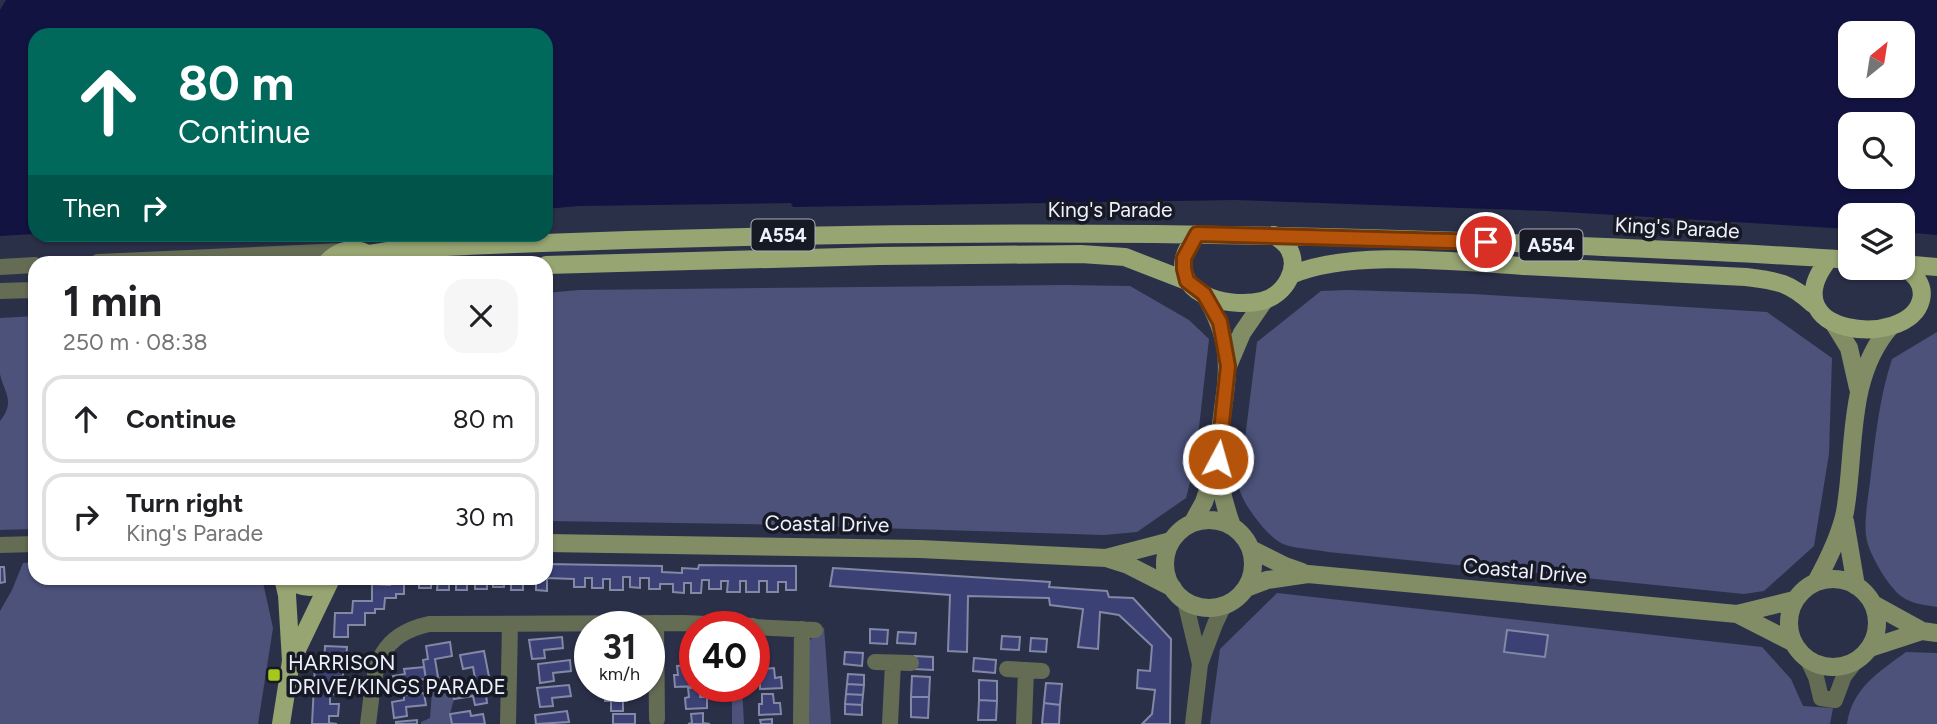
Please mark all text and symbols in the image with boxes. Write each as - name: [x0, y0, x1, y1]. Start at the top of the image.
- north arrow: [1838, 21, 1914, 98]
- map controls: [1838, 21, 1915, 280]
- text: 80 m: [178, 53, 294, 112]
- icon: ahead: [63, 56, 154, 147]
- button: search: [1838, 112, 1915, 189]
- text: Continue: [178, 113, 310, 151]
- icon: right: [135, 189, 173, 227]
- text: Then: [63, 192, 121, 224]
- street label: King's Parade: [1047, 197, 1173, 222]
- button: layers: [1838, 203, 1915, 280]
- pin: [1456, 212, 1516, 272]
- street label: King's Parade: [1614, 212, 1740, 243]
- road number: A554: [752, 219, 814, 250]
- icon: arrive: [1467, 223, 1505, 261]
- road number: A554: [1520, 230, 1582, 260]
- text: 1 min: [63, 276, 162, 327]
- button: close: [444, 279, 518, 353]
- text: 250 m · 08:38: [63, 328, 208, 356]
- icon: ahead: [67, 400, 105, 438]
- text: Continue: [126, 403, 236, 435]
- text: 80 m: [453, 403, 514, 435]
- position arrow: [1181, 422, 1255, 496]
- text: Turn right: [126, 487, 243, 519]
- icon: right: [67, 498, 105, 536]
- text: 30 m: [455, 501, 514, 533]
- street label: Coastal Drive: [764, 510, 890, 537]
- text: King's Parade: [126, 519, 263, 547]
- street label: Coastal Drive: [1462, 553, 1588, 588]
- speed limit sign: 40: [679, 611, 770, 702]
- text: 31: [602, 626, 637, 668]
- place label: HARRISON DRIVE/KINGS PARADE: [288, 650, 506, 699]
- text: km/h: [599, 663, 640, 685]
- marker: HARRISON DRIVE/KINGS PARADE: [266, 667, 282, 683]

